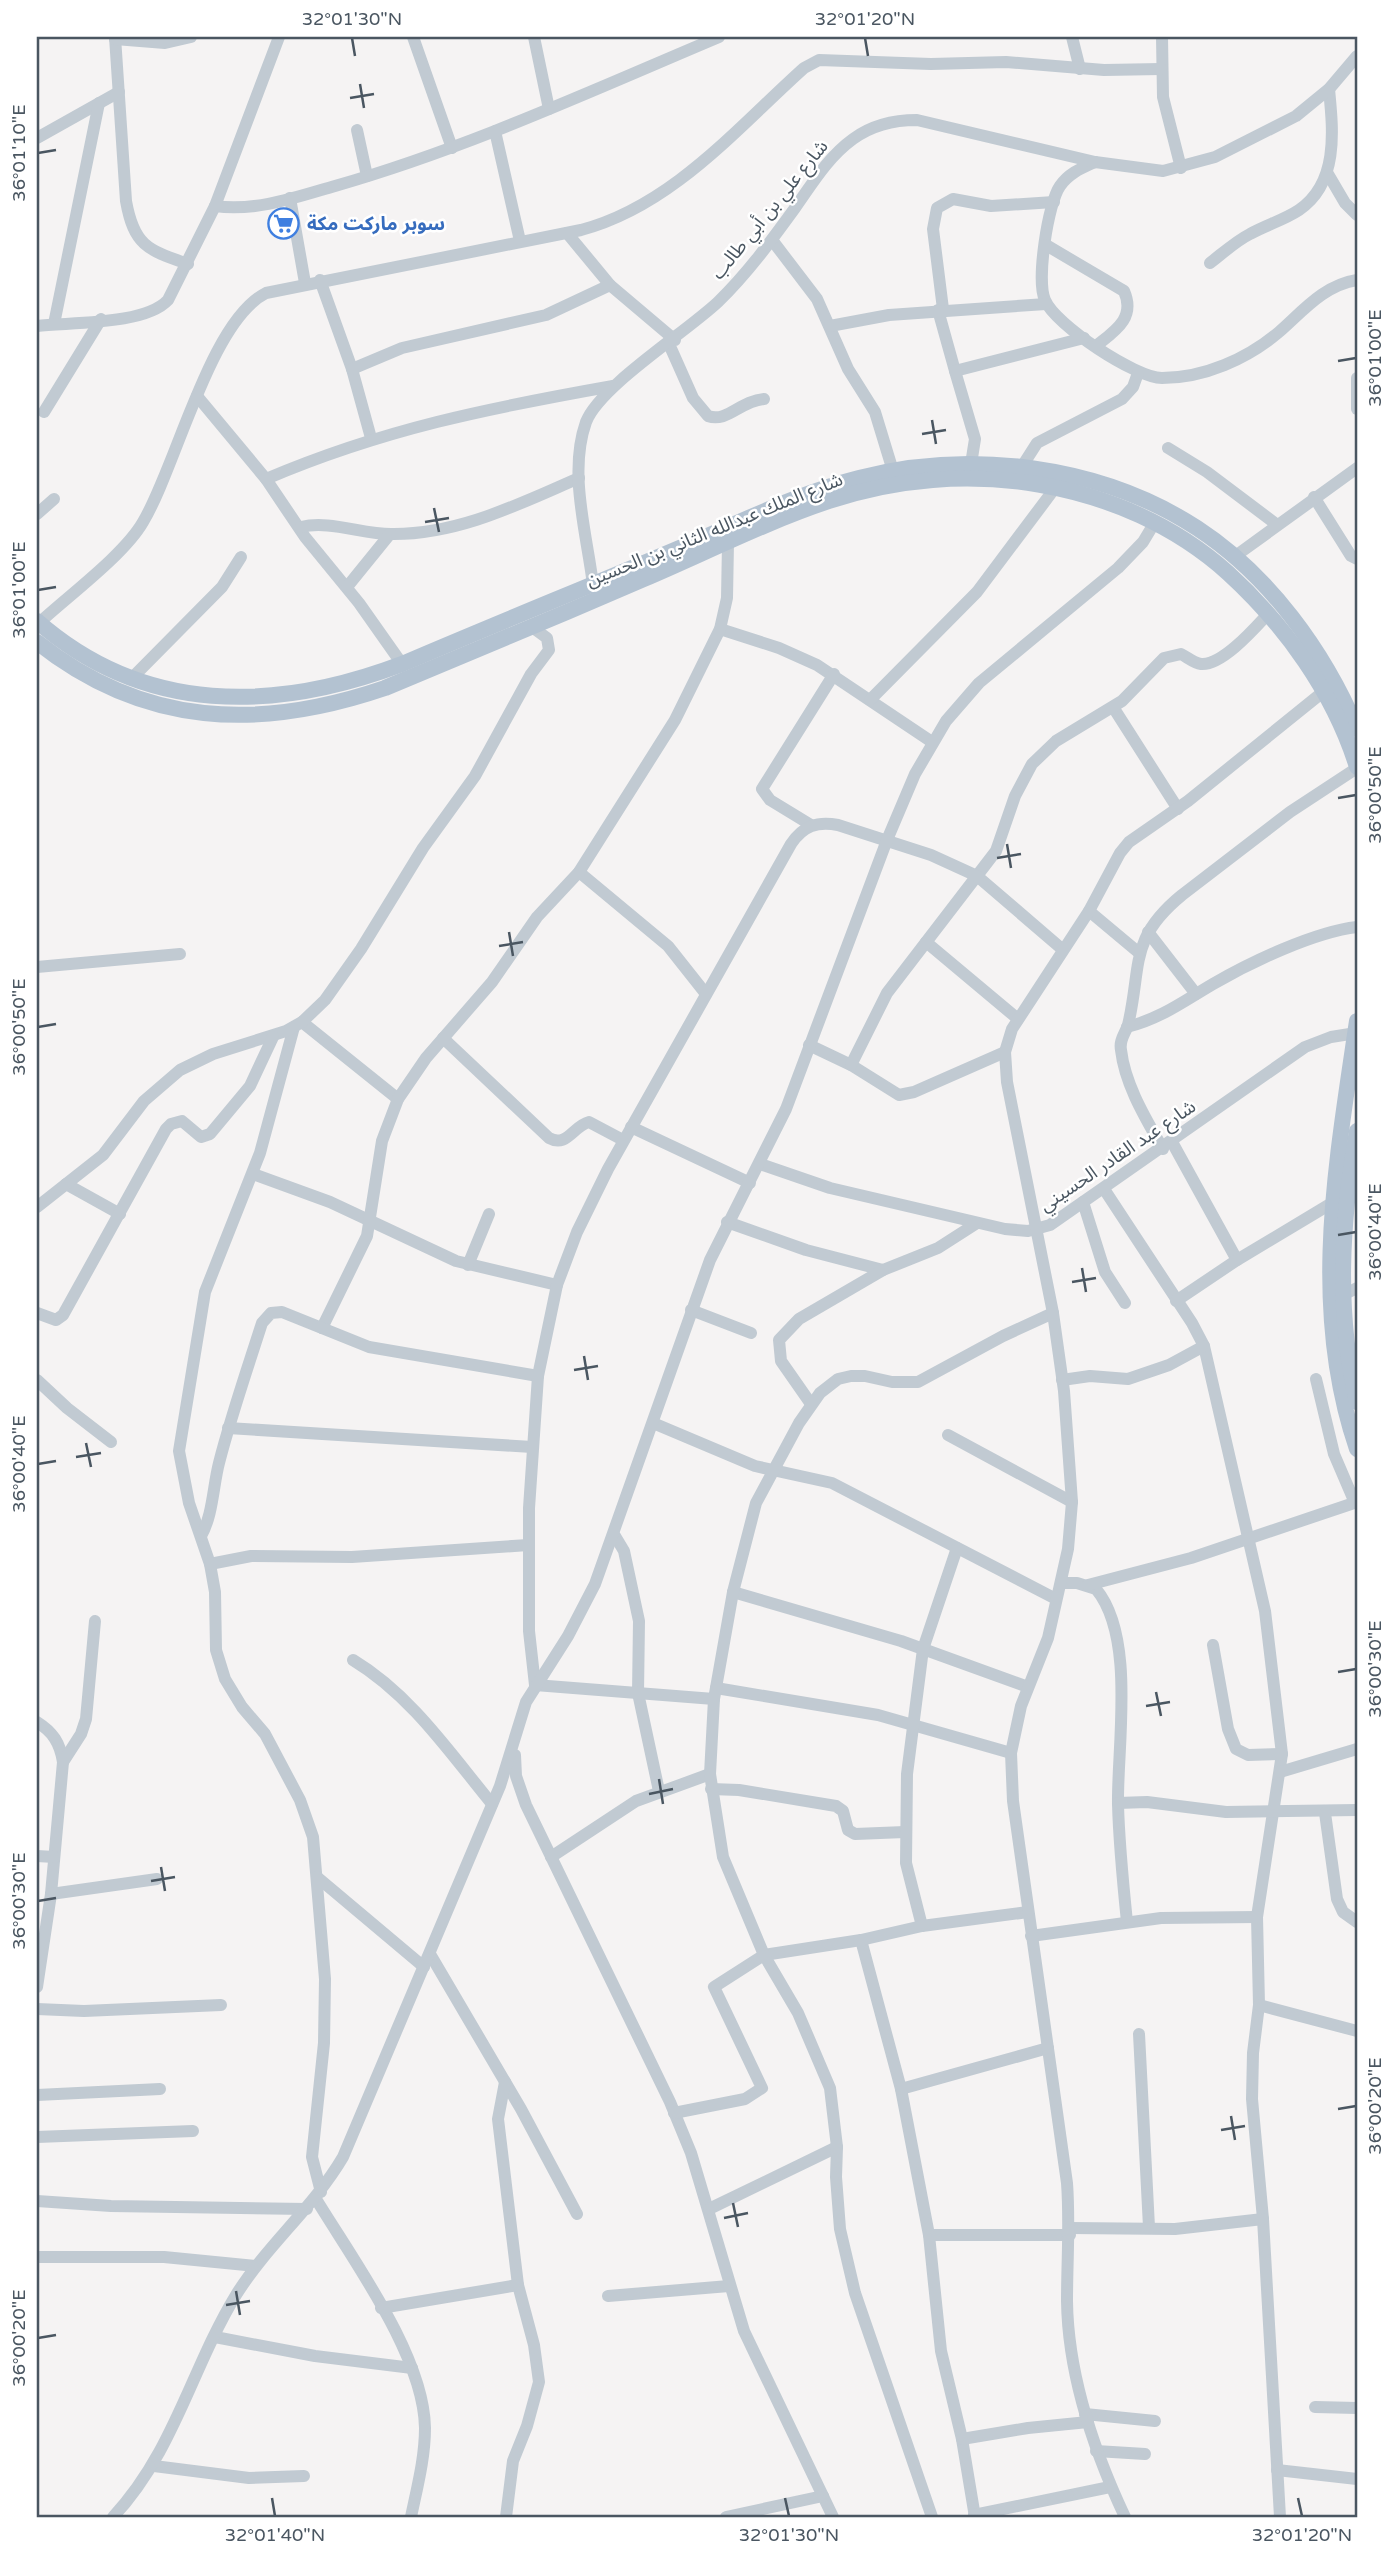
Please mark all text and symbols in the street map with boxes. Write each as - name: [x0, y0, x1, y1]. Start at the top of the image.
- text: 32°01'30"N: [302, 8, 402, 30]
- text: 32°01'20"N: [815, 8, 915, 30]
- text: 36°01'10"E: [8, 104, 30, 202]
- street label: شارع علي بن أبي طالب: [707, 135, 835, 286]
- supermarket icon: سوبر ماركت مكة: [267, 206, 301, 240]
- place label: سوبر ماركت مكة: [307, 213, 445, 235]
- text: 36°01'00"E: [1364, 309, 1386, 407]
- street label: شارع الملك عبدالله الثاني بن الحسين: [583, 468, 847, 595]
- text: 36°01'00"E: [8, 541, 30, 639]
- text: 36°00'50"E: [1364, 746, 1386, 844]
- text: 36°00'50"E: [8, 978, 30, 1076]
- street label: شارع عبد القادر الحسيني: [1035, 1095, 1202, 1219]
- text: 36°00'40"E: [1364, 1183, 1386, 1281]
- text: 36°00'40"E: [8, 1415, 30, 1513]
- text: 36°00'30"E: [1364, 1620, 1386, 1718]
- text: 36°00'30"E: [8, 1852, 30, 1950]
- text: 36°00'20"E: [1364, 2057, 1386, 2155]
- text: 36°00'20"E: [8, 2289, 30, 2387]
- text: 32°01'40"N: [225, 2524, 325, 2546]
- text: 32°01'30"N: [739, 2524, 839, 2546]
- text: 32°01'20"N: [1252, 2524, 1352, 2546]

